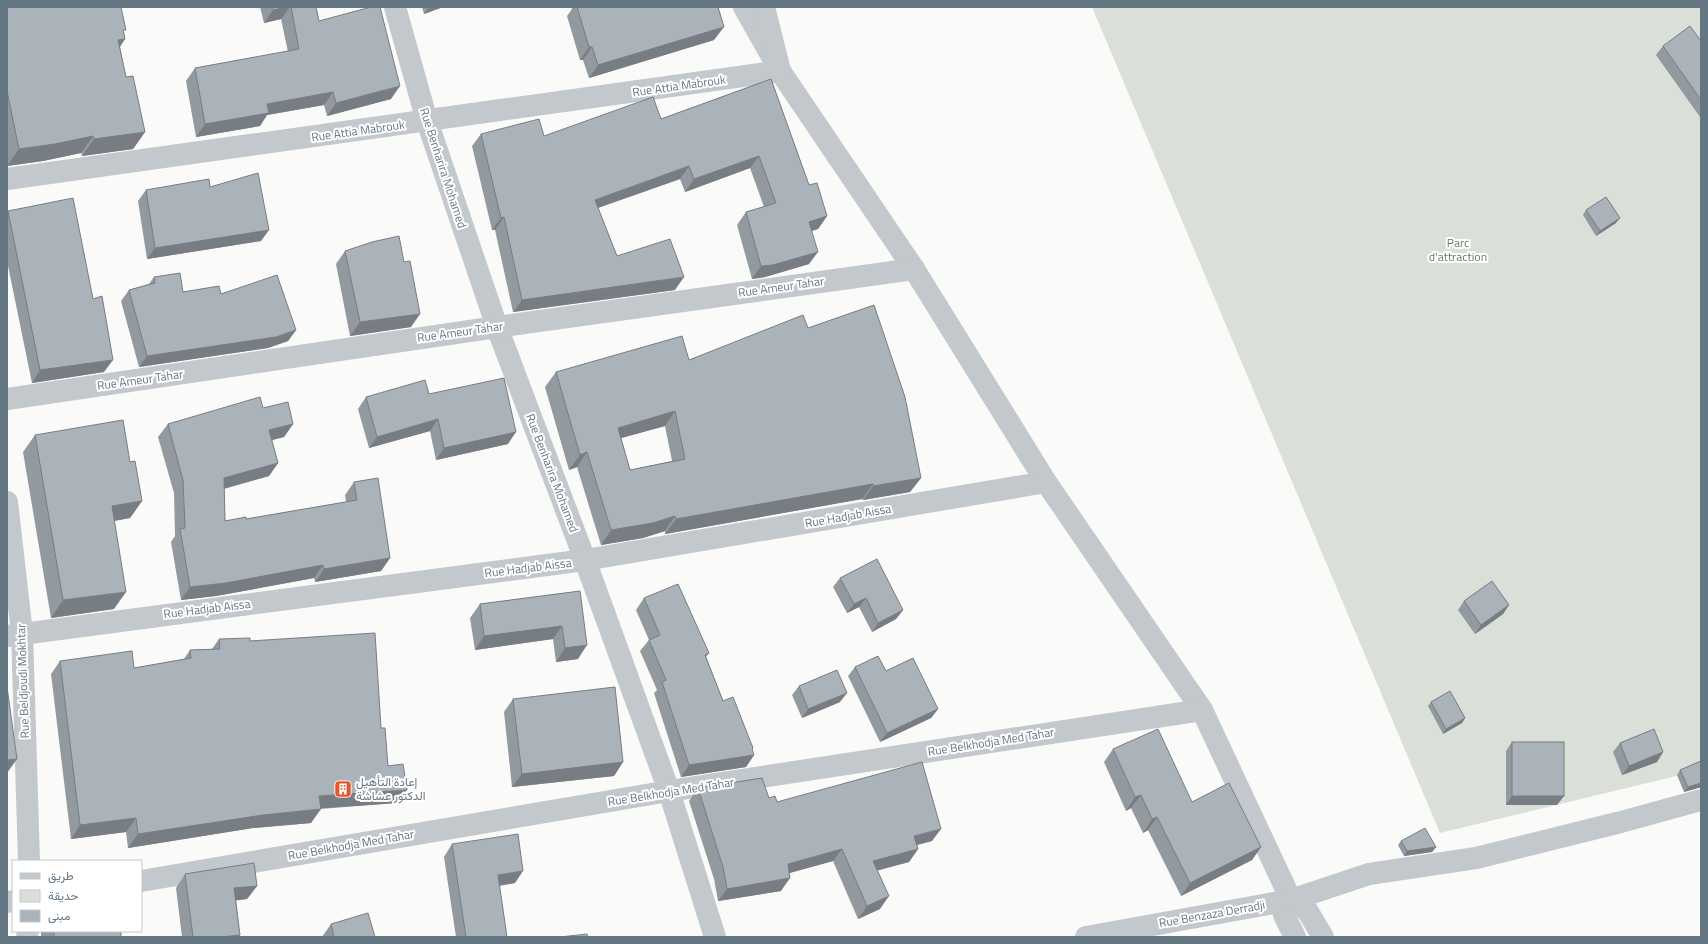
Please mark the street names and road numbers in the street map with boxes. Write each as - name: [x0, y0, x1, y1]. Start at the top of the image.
- street label: Rue Attia Mabrouk: [631, 70, 727, 101]
- street label: Rue Benharira Mohamed: [415, 105, 472, 231]
- street label: Rue Attia Mabrouk: [310, 115, 406, 146]
- street label: Rue Ameur Tahar: [737, 271, 825, 302]
- street label: Rue Ameur Tahar: [416, 316, 504, 347]
- street label: Rue Ameur Tahar: [96, 364, 184, 395]
- street label: Rue Benharira Mohamed: [521, 411, 584, 535]
- street label: Rue Hadjab Aissa: [803, 499, 893, 532]
- street label: Rue Hadjab Aissa: [483, 553, 572, 582]
- street label: Rue Hadjab Aissa: [162, 594, 251, 623]
- street label: Rue Beldjoudi Mokhtar: [11, 623, 34, 739]
- street label: Rue Belkhodja Med Tahar: [926, 722, 1055, 761]
- street label: Rue Belkhodja Med Tahar: [606, 772, 735, 811]
- street label: Rue Belkhodja Med Tahar: [286, 824, 415, 865]
- street label: Rue Benzaza Derradji: [1157, 895, 1267, 932]

